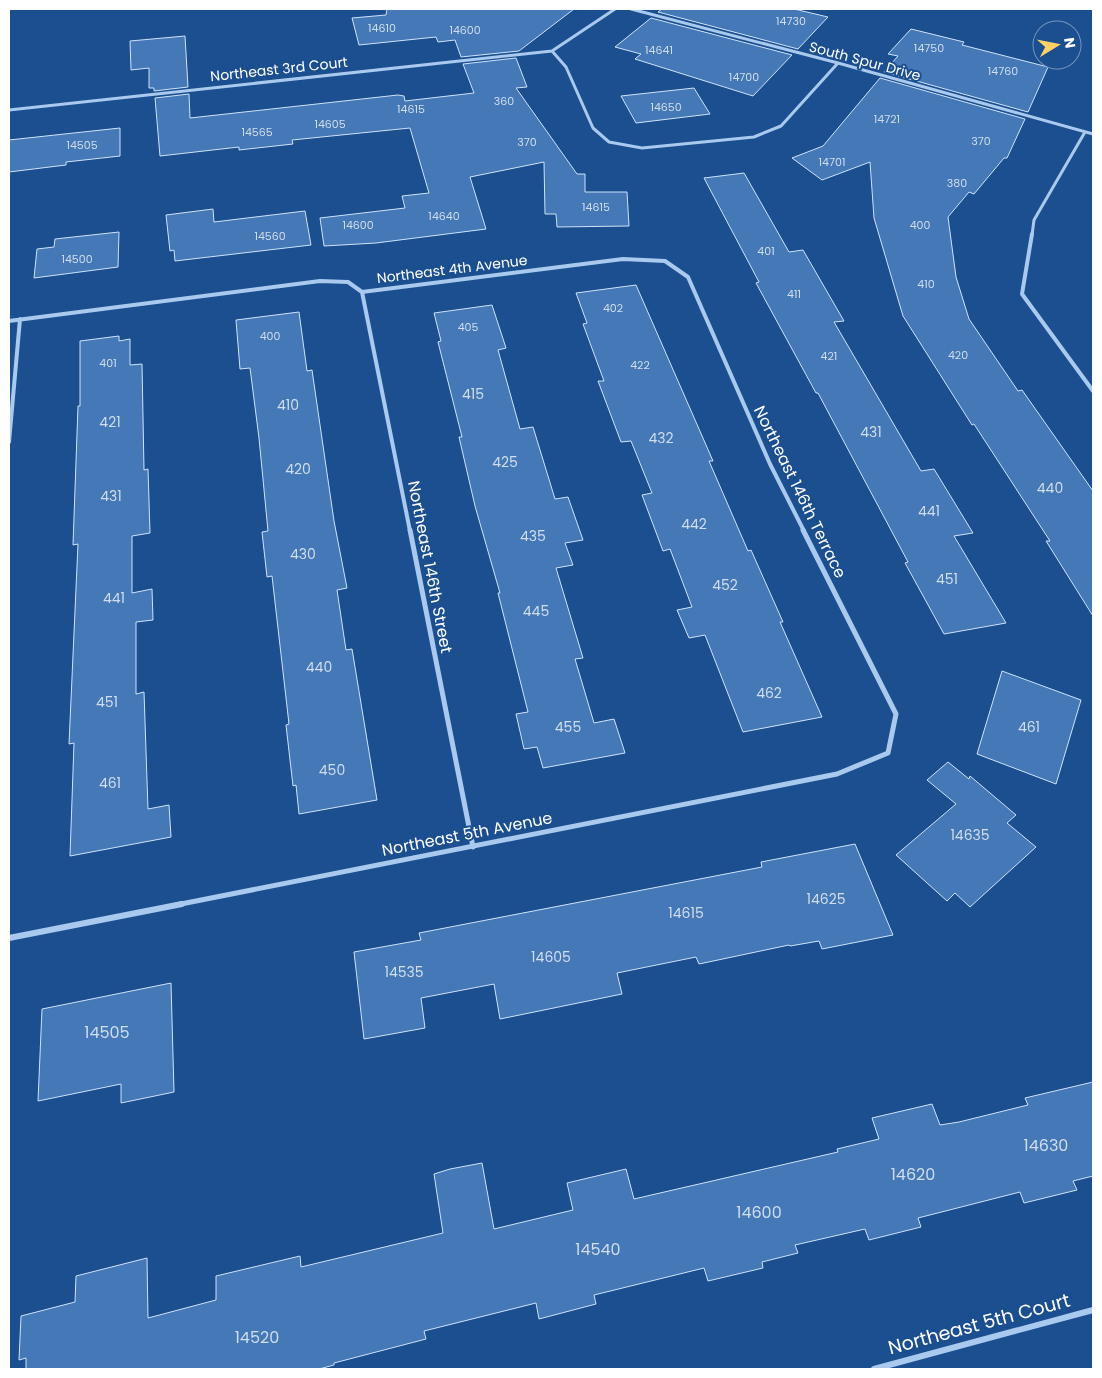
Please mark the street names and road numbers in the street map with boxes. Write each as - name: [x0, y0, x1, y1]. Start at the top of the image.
- street label: South Spur Drive: [807, 37, 923, 86]
- street label: Northeast 3rd Court: [209, 52, 349, 86]
- street label: Northeast 4th Avenue: [376, 250, 529, 288]
- street label: Northeast 146th Terrace: [748, 402, 852, 582]
- street label: Northeast 146th Street: [402, 479, 458, 655]
- street label: Northeast 5th Avenue: [380, 806, 554, 862]
- street label: Northeast 5th Court: [885, 1287, 1073, 1361]

